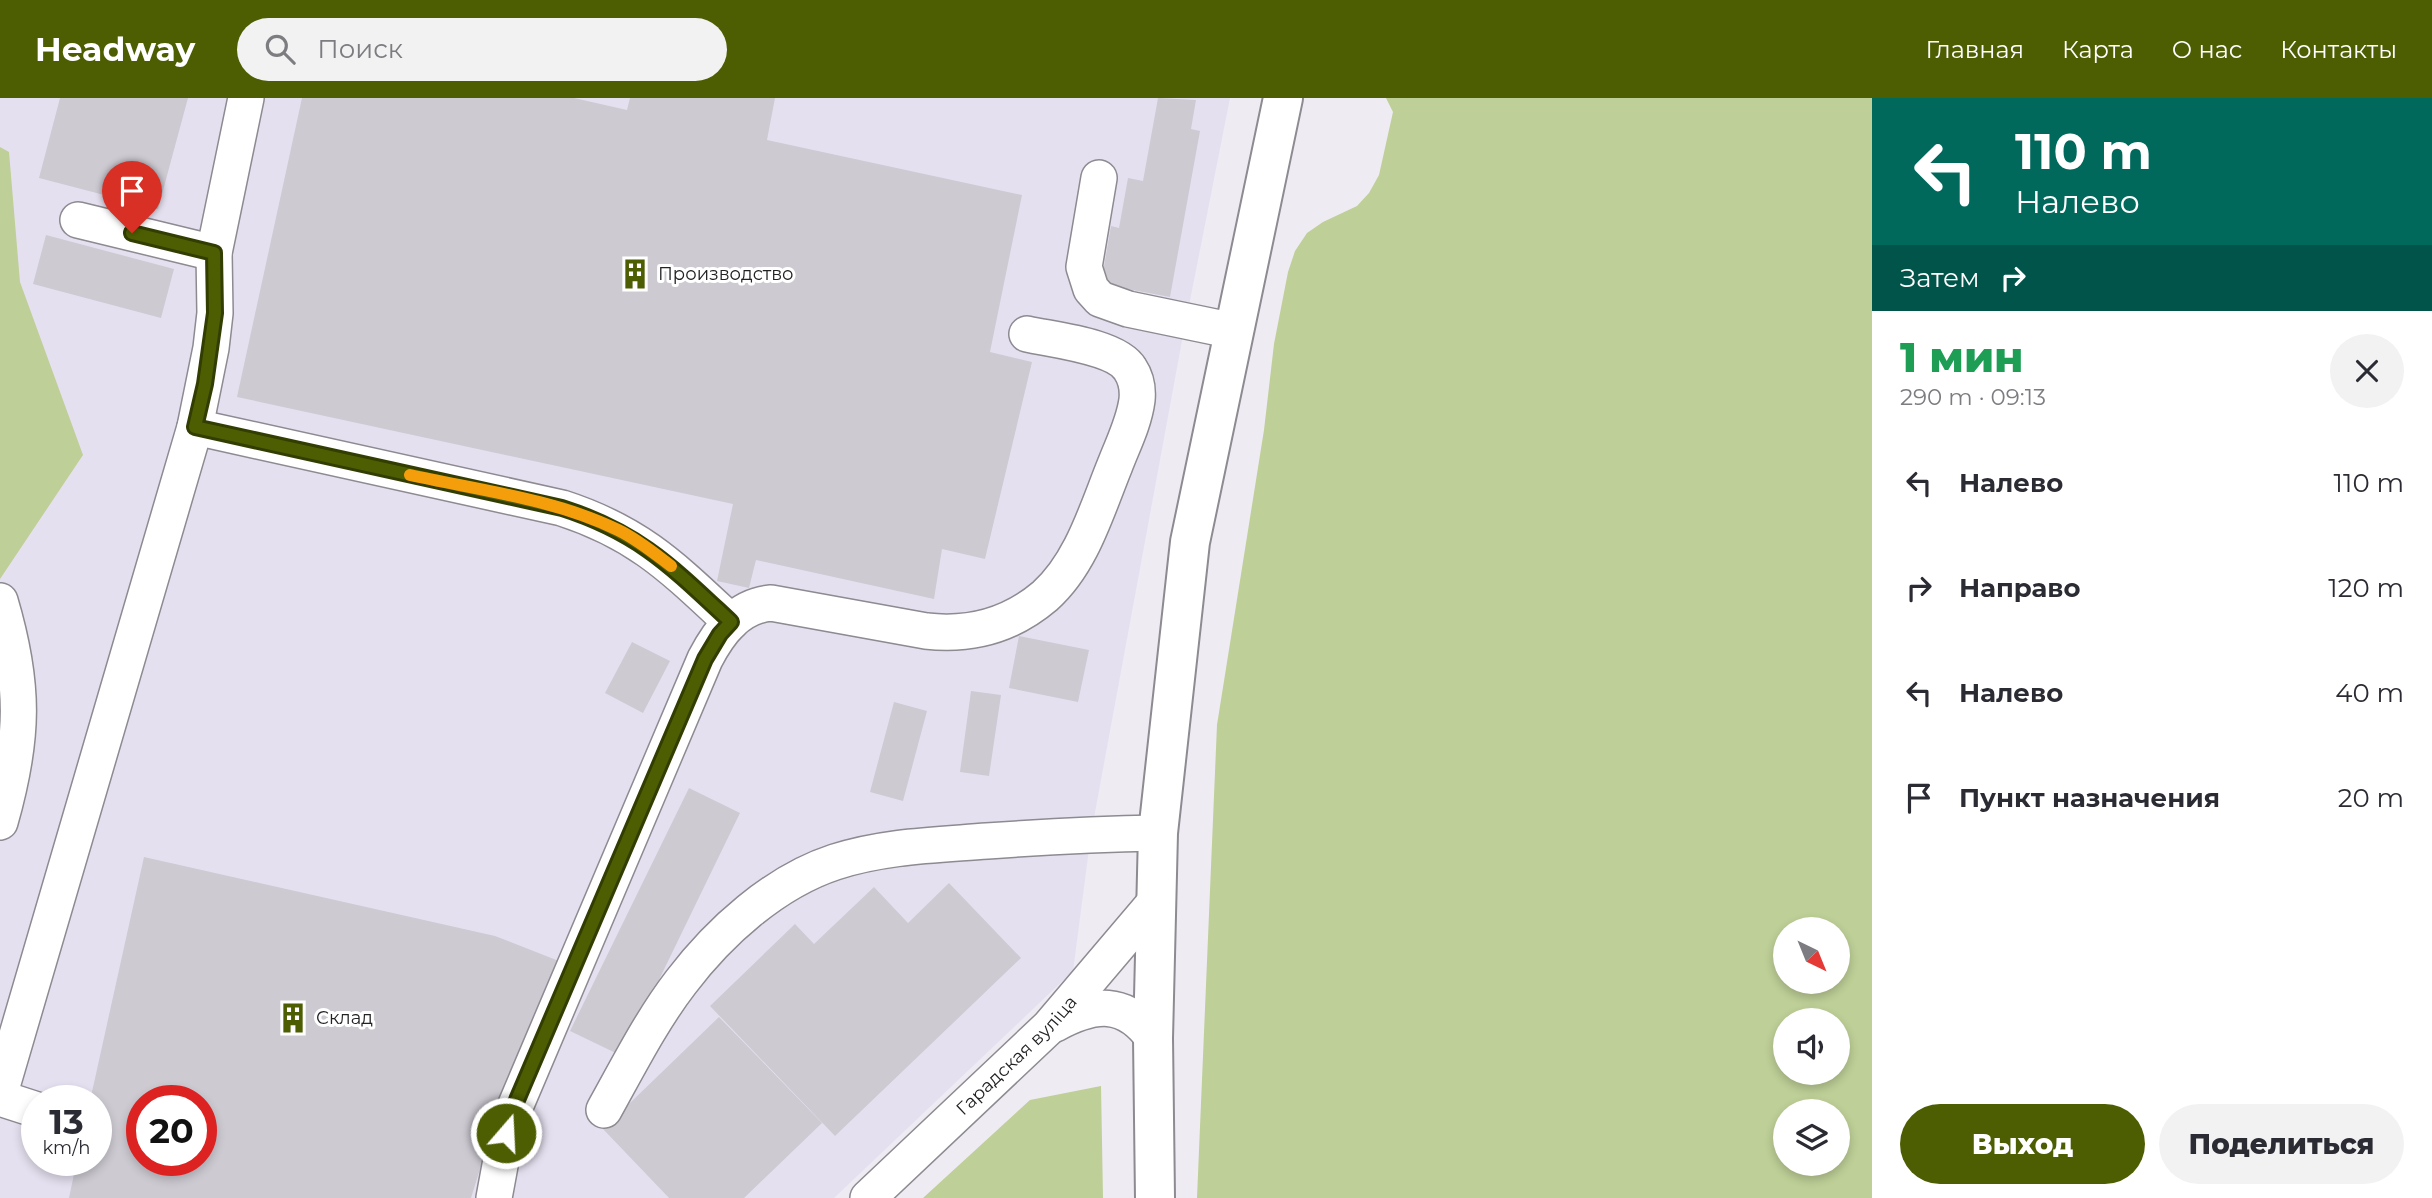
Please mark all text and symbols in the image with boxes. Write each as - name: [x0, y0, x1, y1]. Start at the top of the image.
- search box: [237, 18, 727, 81]
- text: Headway: [35, 29, 195, 69]
- icon: search: [261, 30, 299, 68]
- text: Поиск: [317, 33, 403, 65]
- text: Главная: [1926, 35, 2024, 64]
- text: Карта: [2062, 35, 2134, 64]
- text: О нас: [2172, 35, 2242, 64]
- text: Контакты: [2280, 35, 2397, 64]
- text: 110 m: [2015, 122, 2152, 181]
- icon: left: [1900, 126, 1991, 217]
- pin: [102, 161, 162, 233]
- icon: arrive: [113, 172, 151, 210]
- text: Налево: [2015, 182, 2140, 221]
- building icon: Производство: [618, 257, 652, 291]
- icon: right: [1994, 259, 2032, 297]
- text: Затем: [1900, 262, 1980, 294]
- place label: Производство: [658, 263, 794, 285]
- text: 1 мин: [1900, 331, 2024, 383]
- button: close: [2330, 334, 2404, 408]
- text: 290 m · 09:13: [1900, 383, 2046, 411]
- icon: left: [1900, 464, 1938, 502]
- text: Налево: [1959, 467, 2063, 499]
- text: 110 m: [2334, 467, 2404, 499]
- icon: right: [1900, 569, 1938, 607]
- text: Направо: [1959, 572, 2080, 604]
- text: 120 m: [2328, 572, 2404, 604]
- icon: left: [1900, 674, 1938, 712]
- text: Налево: [1959, 677, 2063, 709]
- text: 40 m: [2335, 677, 2404, 709]
- icon: arrive: [1900, 779, 1938, 817]
- text: Пункт назначения: [1959, 782, 2220, 814]
- text: 20 m: [2338, 782, 2404, 814]
- north arrow: [1773, 917, 1850, 994]
- map controls: [1773, 917, 1850, 1176]
- street label: Гарадская вуліца: [952, 991, 1082, 1120]
- building icon: Склад: [276, 1001, 310, 1035]
- place label: Склад: [316, 1007, 373, 1029]
- button: sound: [1773, 1008, 1850, 1085]
- speed limit sign: 20: [126, 1085, 217, 1176]
- position arrow: [469, 1096, 543, 1170]
- button: layers: [1773, 1099, 1850, 1176]
- text: 13: [49, 1100, 84, 1143]
- button: Выход: [1900, 1104, 2145, 1184]
- button: Поделиться: [2159, 1104, 2404, 1184]
- text: km/h: [42, 1137, 91, 1159]

